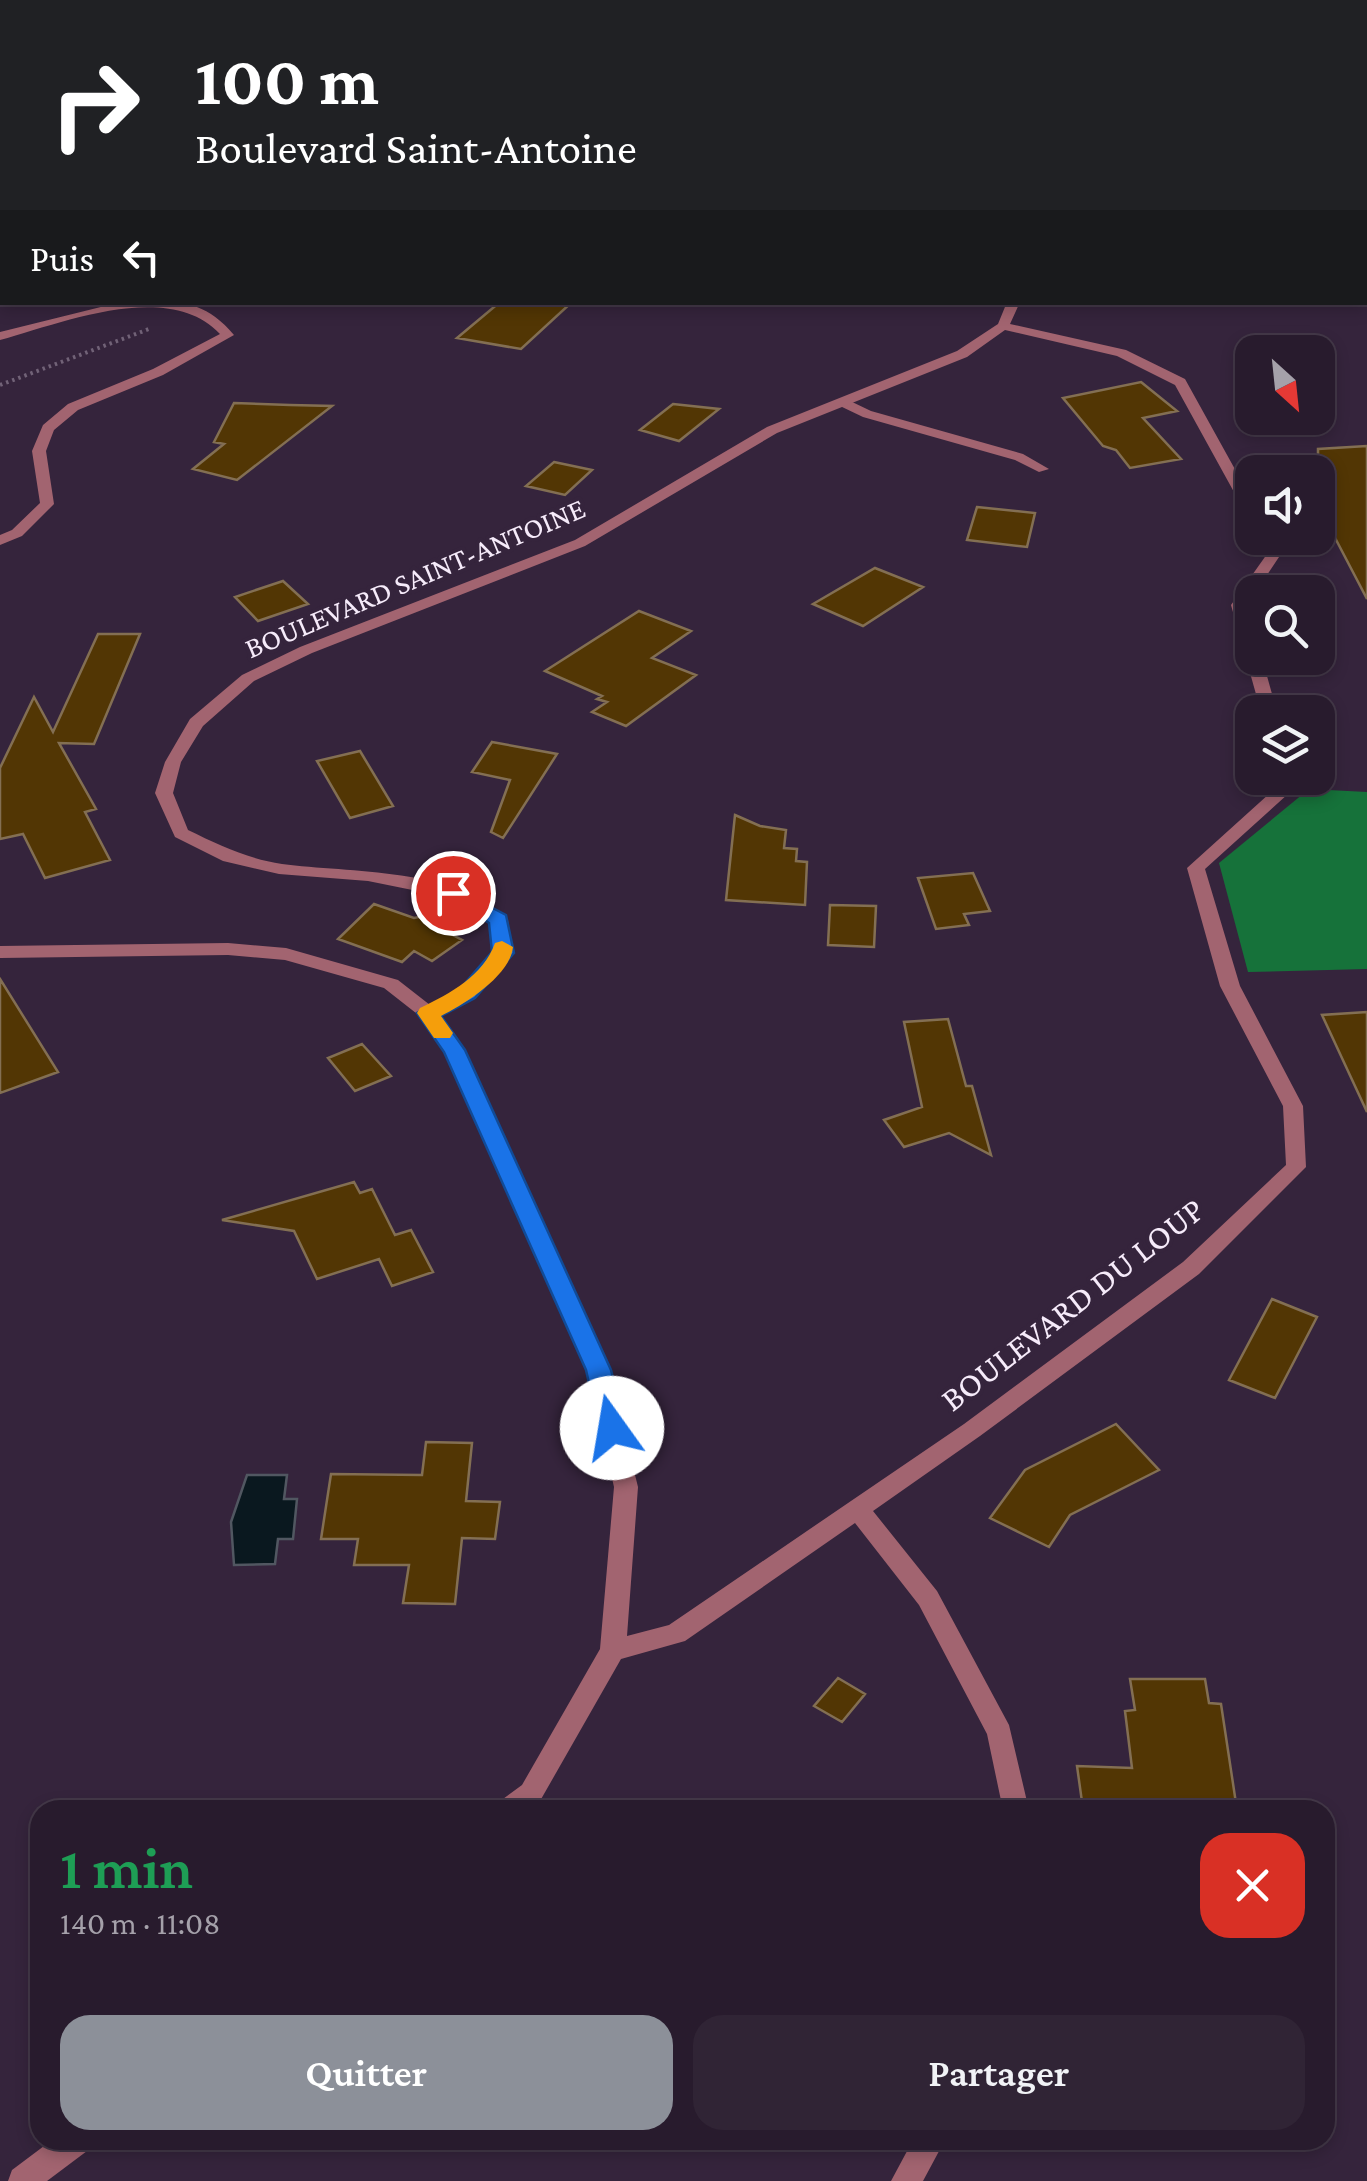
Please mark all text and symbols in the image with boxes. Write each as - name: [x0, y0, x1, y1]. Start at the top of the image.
- icon: right: [30, 40, 160, 170]
- text: 100 m: [195, 41, 379, 119]
- text: Boulevard Saint-Antoine: [195, 123, 637, 173]
- icon: left: [114, 230, 169, 285]
- text: Puis: [30, 237, 94, 279]
- north arrow: [1235, 335, 1335, 435]
- map controls: [1235, 335, 1335, 795]
- button: sound: [1235, 455, 1335, 555]
- street label: BOULEVARD SAINT-ANTOINE: [240, 491, 590, 664]
- button: search: [1235, 575, 1335, 675]
- button: layers: [1235, 695, 1335, 795]
- pin: [411, 851, 496, 936]
- icon: arrive: [426, 866, 481, 921]
- street label: BOULEVARD DU LOUP: [933, 1190, 1211, 1419]
- position arrow: [560, 1376, 664, 1480]
- button: close: [1200, 1833, 1305, 1938]
- text: 1 min: [60, 1834, 193, 1901]
- text: 140 m · 11:08: [60, 1905, 220, 1941]
- button: Quitter: [60, 2015, 673, 2130]
- button: Partager: [693, 2015, 1305, 2130]

